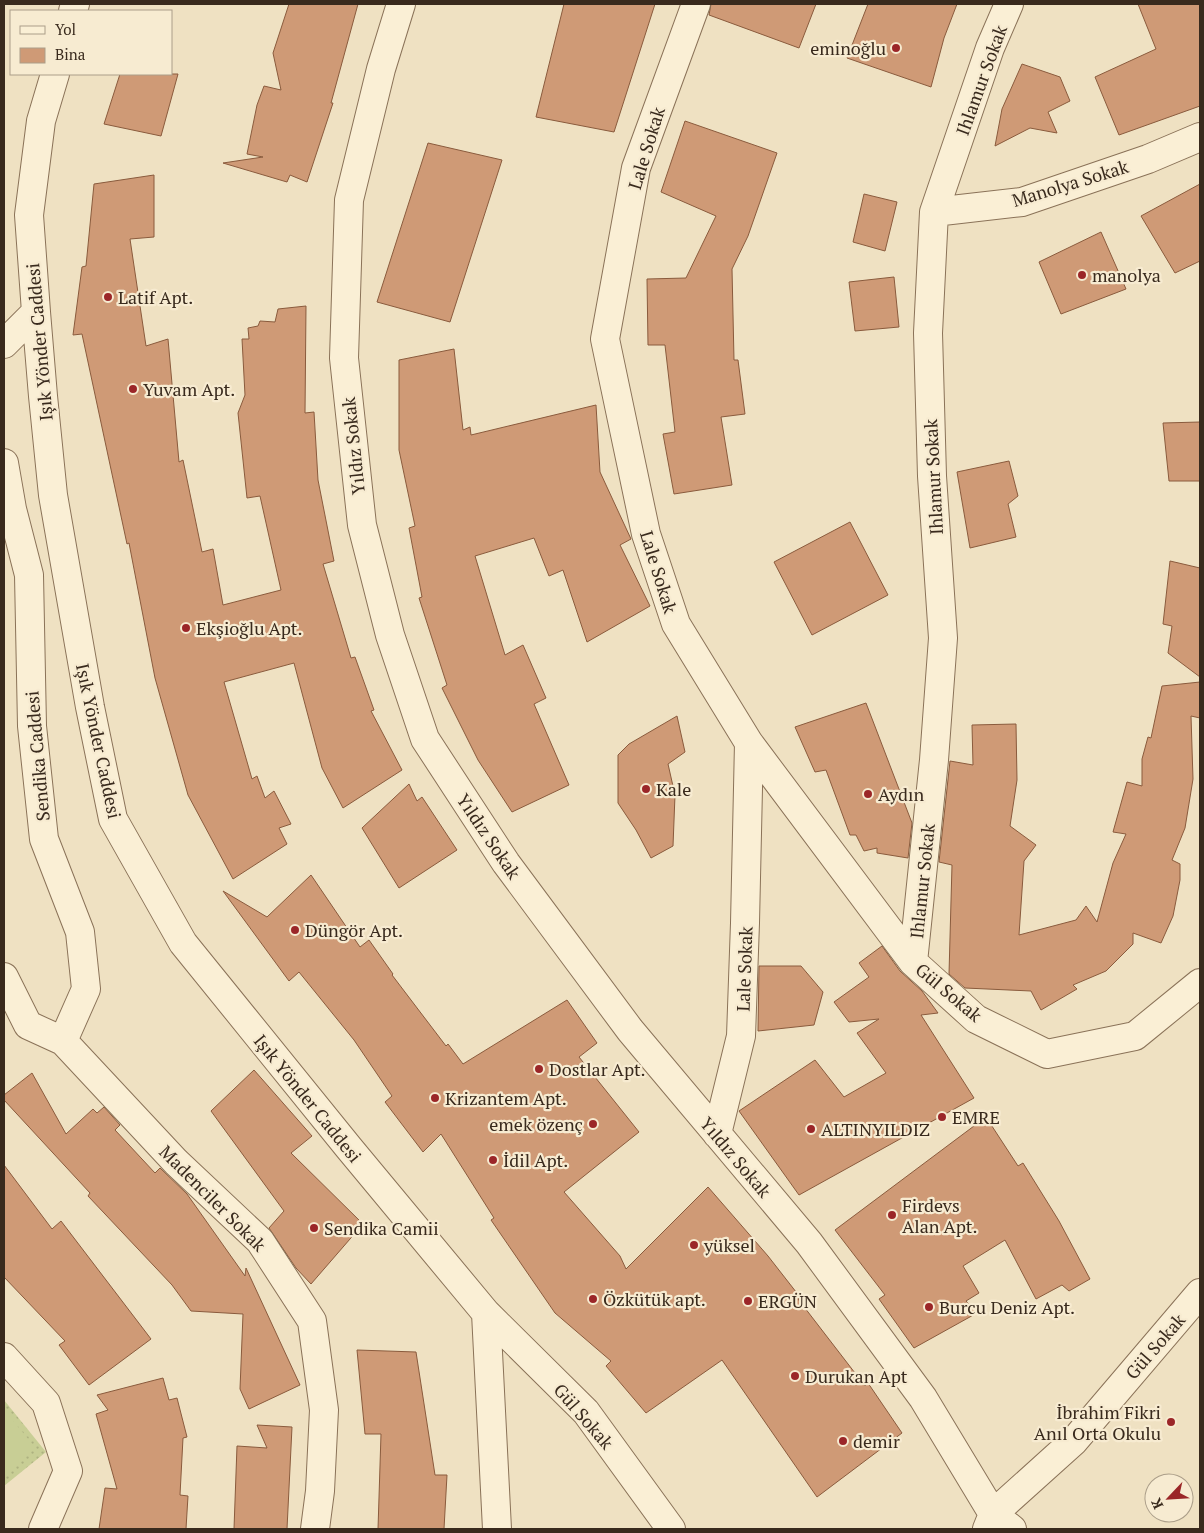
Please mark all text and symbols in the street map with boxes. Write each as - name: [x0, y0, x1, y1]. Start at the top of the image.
- legend: [10, 10, 172, 75]
- text: Yol: [55, 19, 76, 39]
- street label: Ihlamur Sokak: [950, 21, 1012, 139]
- place label: eminoğlu: [810, 36, 886, 60]
- marker: eminoğlu: [890, 42, 902, 54]
- text: Bina: [55, 44, 86, 64]
- street label: Lale Sokak: [622, 103, 670, 192]
- street label: Manolya Sokak: [1009, 154, 1132, 212]
- street label: Işık Yönder Caddesi: [20, 262, 58, 422]
- place label: manolya: [1092, 263, 1161, 287]
- marker: manolya: [1076, 269, 1088, 281]
- place label: Latif Apt.: [118, 285, 193, 309]
- marker: Latif Apt.: [102, 291, 114, 303]
- place label: Yuvam Apt.: [143, 377, 235, 401]
- marker: Yuvam Apt.: [127, 383, 139, 395]
- street label: Yıldız Sokak: [336, 395, 370, 496]
- street label: Ihlamur Sokak: [918, 418, 948, 535]
- street label: Lale Sokak: [635, 528, 683, 617]
- place label: Ekşioğlu Apt.: [196, 616, 303, 640]
- marker: Ekşioğlu Apt.: [180, 622, 192, 634]
- street label: Işık Yönder Caddesi: [71, 661, 127, 821]
- street label: Sendika Caddesi: [19, 690, 55, 822]
- place label: Kale: [656, 777, 691, 801]
- place label: Aydın: [878, 782, 924, 806]
- marker: Kale: [640, 783, 652, 795]
- marker: Aydın: [862, 788, 874, 800]
- street label: Yıldız Sokak: [452, 789, 527, 884]
- street label: Ihlamur Sokak: [904, 821, 940, 940]
- place label: Düngör Apt.: [305, 918, 403, 942]
- marker: Düngör Apt.: [289, 924, 301, 936]
- street label: Lale Sokak: [731, 925, 758, 1012]
- street label: Gül Sokak: [911, 957, 988, 1027]
- street label: Işık Yönder Caddesi: [249, 1029, 367, 1167]
- place label: Dostlar Apt.: [549, 1057, 646, 1081]
- marker: Dostlar Apt.: [533, 1063, 545, 1075]
- place label: Krizantem Apt.: [445, 1086, 567, 1110]
- marker: Krizantem Apt.: [429, 1092, 441, 1104]
- place label: EMRE: [952, 1105, 1000, 1129]
- marker: EMRE: [936, 1111, 948, 1123]
- place label: emek özenç: [489, 1112, 583, 1136]
- street label: Yıldız Sokak: [695, 1112, 777, 1203]
- place label: ALTINYILDIZ: [821, 1117, 930, 1141]
- marker: emek özenç: [587, 1118, 599, 1130]
- marker: ALTINYILDIZ: [805, 1123, 817, 1135]
- street label: Madenciler Sokak: [155, 1140, 272, 1257]
- place label: İdil Apt.: [503, 1148, 568, 1172]
- marker: İdil Apt.: [487, 1154, 499, 1166]
- place label: Firdevs Alan Apt.: [902, 1193, 978, 1238]
- marker: Firdevs Alan Apt.: [886, 1209, 898, 1221]
- place label: Sendika Camii: [324, 1216, 439, 1240]
- marker: Sendika Camii: [308, 1222, 320, 1234]
- place label: yüksel: [703, 1233, 755, 1257]
- marker: yüksel: [688, 1239, 700, 1251]
- place label: Özkütük apt.: [603, 1287, 706, 1311]
- place label: ERGÜN: [758, 1289, 817, 1313]
- marker: Özkütük apt.: [587, 1293, 599, 1305]
- marker: ERGÜN: [742, 1295, 754, 1307]
- place label: Burcu Deniz Apt.: [939, 1295, 1075, 1319]
- marker: Burcu Deniz Apt.: [923, 1301, 935, 1313]
- street label: Gül Sokak: [1120, 1307, 1191, 1384]
- place label: Durukan Apt: [805, 1364, 908, 1388]
- marker: Durukan Apt: [789, 1370, 801, 1382]
- street label: Gül Sokak: [549, 1378, 620, 1455]
- place label: İbrahim Fikri Anıl Orta Okulu: [1034, 1400, 1161, 1445]
- marker: İbrahim Fikri Anıl Orta Okulu: [1165, 1416, 1177, 1428]
- place label: demir: [853, 1429, 900, 1453]
- marker: demir: [837, 1435, 849, 1447]
- north arrow: [1144, 1473, 1194, 1523]
- text: K: [1146, 1495, 1167, 1512]

